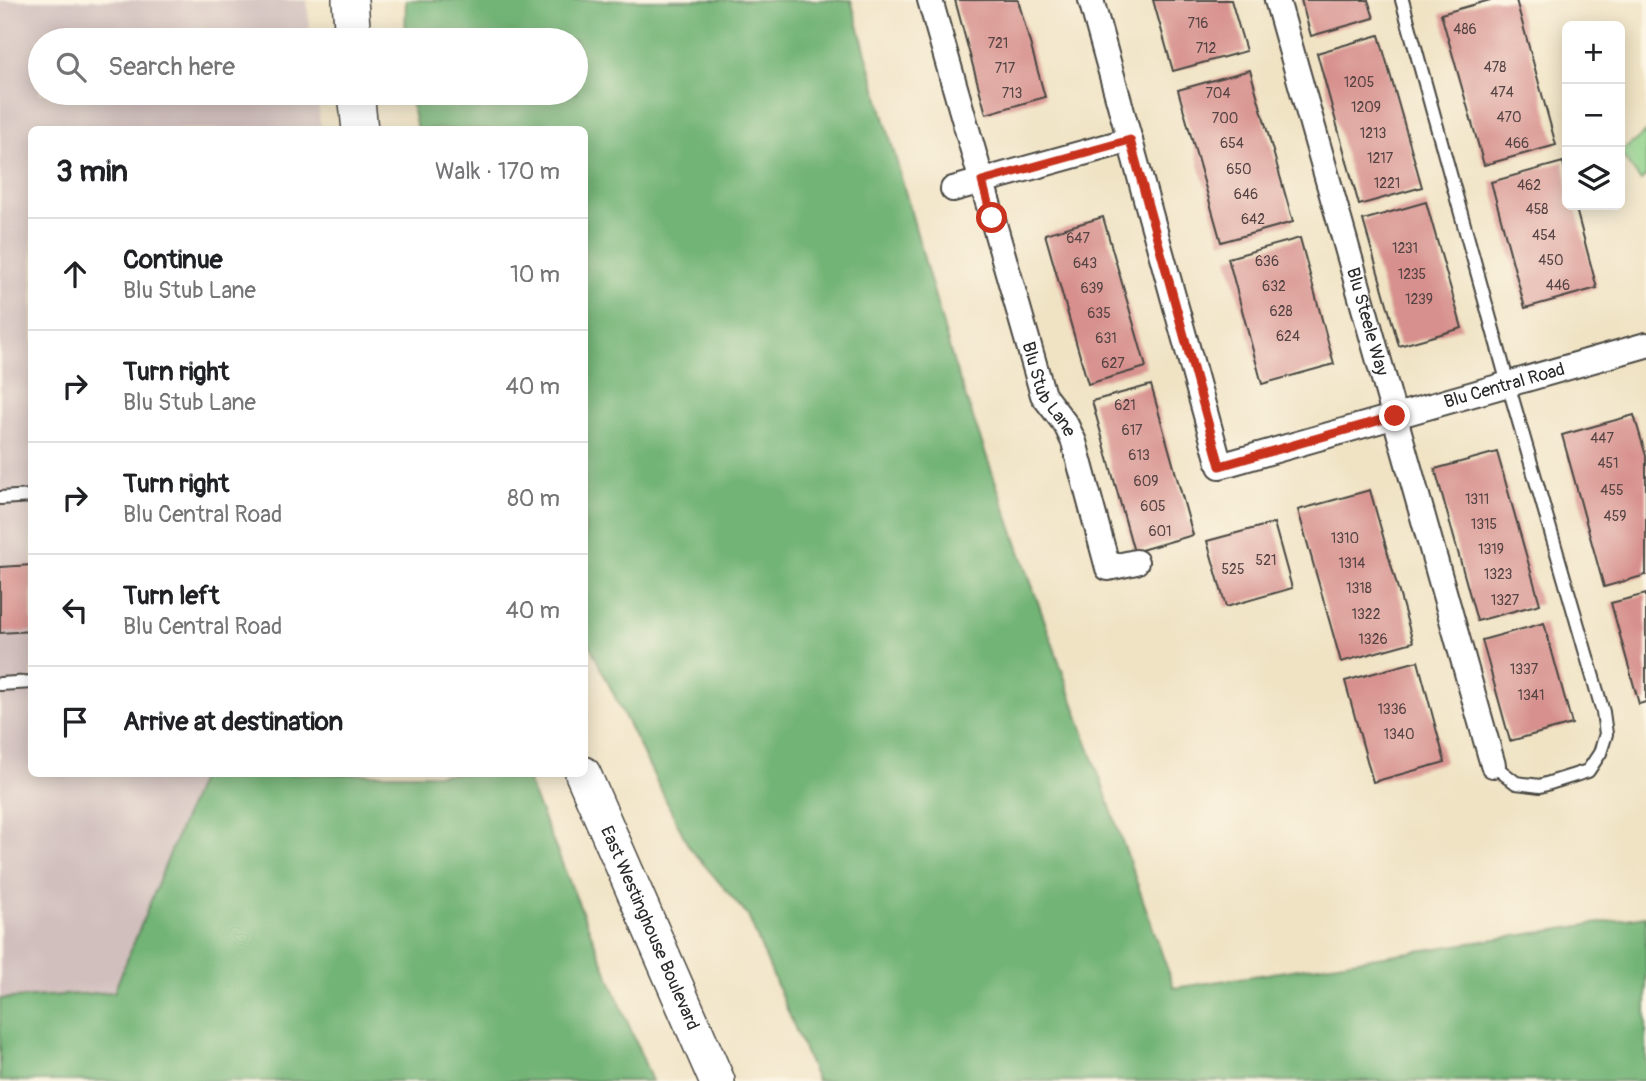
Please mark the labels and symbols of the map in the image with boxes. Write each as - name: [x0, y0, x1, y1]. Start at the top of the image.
- house number: 716: [1187, 15, 1209, 32]
- house number: 486: [1453, 21, 1477, 38]
- house number: 721: [988, 35, 1008, 52]
- house number: 712: [1196, 40, 1217, 57]
- house number: 478: [1484, 59, 1506, 76]
- house number: 717: [995, 60, 1016, 77]
- house number: 1205: [1344, 74, 1374, 91]
- house number: 474: [1490, 84, 1514, 101]
- house number: 713: [1002, 85, 1023, 102]
- house number: 704: [1205, 85, 1231, 102]
- house number: 1209: [1351, 99, 1381, 116]
- house number: 470: [1496, 109, 1522, 126]
- house number: 700: [1212, 110, 1238, 127]
- house number: 1213: [1360, 125, 1386, 142]
- house number: 654: [1220, 135, 1244, 152]
- house number: 466: [1505, 135, 1529, 152]
- house number: 1217: [1367, 150, 1394, 167]
- house number: 650: [1226, 161, 1252, 178]
- house number: 1221: [1374, 175, 1400, 192]
- house number: 462: [1517, 177, 1541, 194]
- house number: 646: [1234, 186, 1258, 203]
- house number: 458: [1526, 201, 1548, 218]
- route start: [976, 202, 1007, 233]
- house number: 642: [1241, 211, 1265, 228]
- house number: 454: [1532, 227, 1556, 244]
- house number: 647: [1066, 230, 1090, 247]
- house number: 1231: [1392, 240, 1418, 257]
- house number: 450: [1538, 252, 1564, 269]
- house number: 636: [1255, 253, 1279, 270]
- house number: 643: [1073, 255, 1097, 272]
- street label: Blu Steele Way: [1342, 265, 1394, 379]
- house number: 1235: [1398, 266, 1426, 283]
- house number: 446: [1546, 277, 1570, 294]
- house number: 632: [1262, 278, 1286, 295]
- house number: 639: [1080, 280, 1104, 297]
- house number: 1239: [1405, 291, 1433, 308]
- house number: 628: [1269, 303, 1293, 320]
- house number: 635: [1087, 305, 1111, 322]
- house number: 624: [1276, 328, 1300, 345]
- house number: 631: [1095, 330, 1117, 347]
- street label: Blu Stub Lane: [1017, 339, 1081, 440]
- house number: 627: [1101, 355, 1125, 372]
- street label: Blu Central Road: [1441, 357, 1567, 413]
- house number: 621: [1114, 397, 1136, 414]
- route end: [1379, 400, 1410, 431]
- house number: 617: [1121, 422, 1143, 439]
- house number: 447: [1590, 430, 1614, 447]
- house number: 613: [1128, 447, 1150, 464]
- house number: 451: [1597, 455, 1619, 472]
- house number: 609: [1134, 473, 1158, 490]
- house number: 455: [1600, 482, 1624, 499]
- house number: 1311: [1465, 491, 1489, 508]
- house number: 605: [1140, 498, 1166, 515]
- house number: 459: [1604, 508, 1626, 525]
- house number: 1315: [1471, 516, 1497, 533]
- house number: 601: [1148, 523, 1172, 540]
- house number: 1310: [1331, 530, 1359, 547]
- house number: 1319: [1478, 541, 1504, 558]
- house number: 521: [1256, 552, 1276, 569]
- house number: 1314: [1339, 555, 1365, 572]
- house number: 525: [1221, 561, 1245, 578]
- house number: 1323: [1484, 566, 1512, 583]
- house number: 1318: [1346, 580, 1372, 597]
- house number: 1327: [1491, 592, 1520, 609]
- house number: 1322: [1352, 606, 1381, 623]
- house number: 1326: [1358, 631, 1388, 648]
- house number: 1337: [1510, 661, 1539, 678]
- house number: 1341: [1518, 687, 1544, 704]
- house number: 1336: [1377, 701, 1407, 718]
- house number: 1340: [1384, 726, 1414, 743]
- street label: East Westinghouse Boulevard: [596, 822, 705, 1034]

